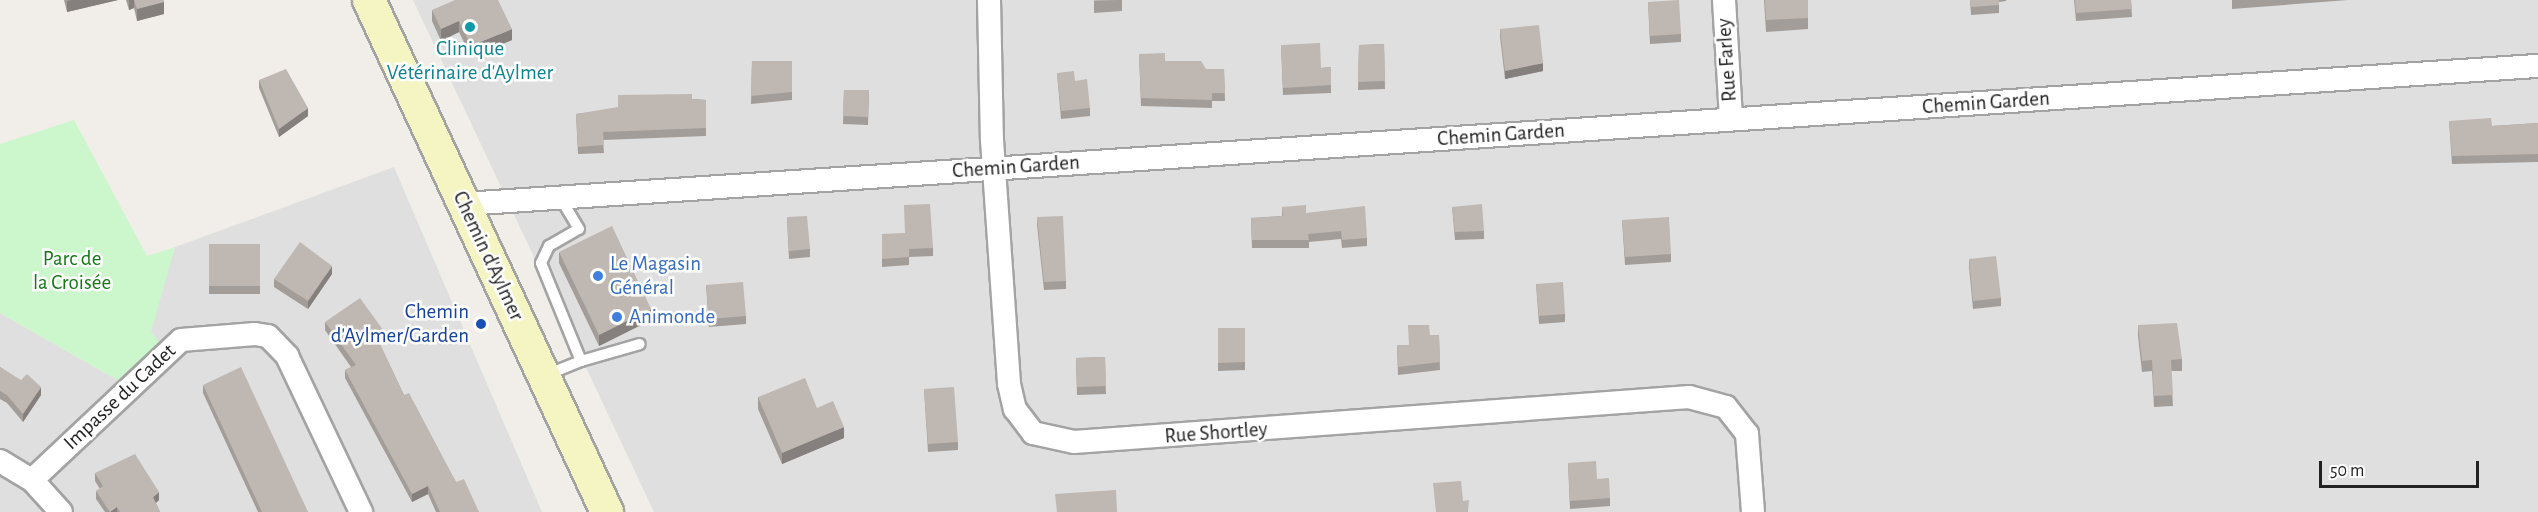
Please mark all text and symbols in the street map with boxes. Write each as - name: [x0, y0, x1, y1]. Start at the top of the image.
- street label: Rue Farley: [1712, 17, 1742, 103]
- marker: Clinique Vétérinaire d'Aylmer: [463, 20, 477, 34]
- place label: Clinique Vétérinaire d'Aylmer: [387, 36, 553, 86]
- street label: Chemin Garden: [1921, 86, 2051, 120]
- street label: Chemin Garden: [1436, 118, 1566, 152]
- street label: Chemin Garden: [951, 150, 1081, 184]
- street label: Chemin d'Aylmer: [447, 187, 529, 325]
- park label: Parc de la Croisée: [33, 246, 111, 296]
- place label: Le Magasin Général: [610, 251, 701, 301]
- marker: Le Magasin Général: [591, 269, 605, 283]
- place label: Chemin d'Aylmer/Garden: [331, 299, 469, 349]
- place label: Animonde: [629, 304, 715, 330]
- marker: Animonde: [610, 310, 624, 324]
- marker: Chemin d'Aylmer/Garden: [474, 317, 488, 331]
- street label: Impasse du Cadet: [59, 339, 181, 455]
- street label: Rue Shortley: [1164, 417, 1268, 449]
- scale bar: [2322, 449, 2482, 487]
- text: 50 m: [2330, 462, 2364, 480]

